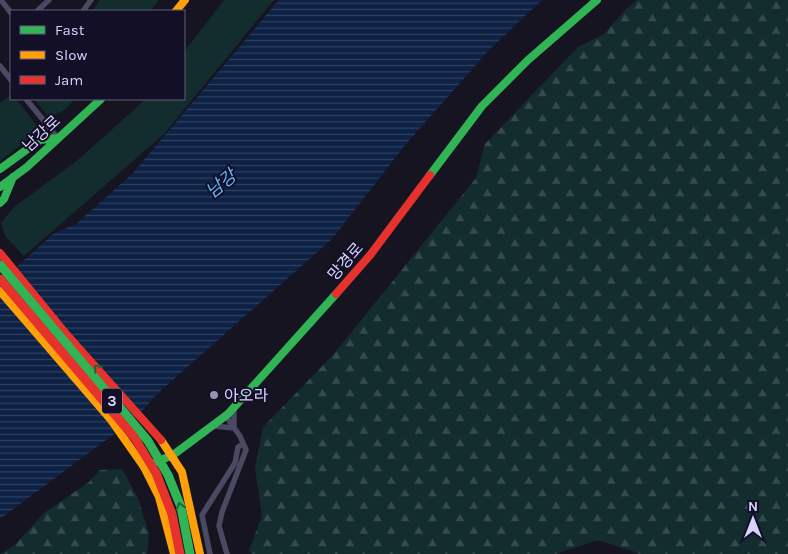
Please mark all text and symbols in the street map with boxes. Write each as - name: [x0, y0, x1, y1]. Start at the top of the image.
- legend: [10, 10, 185, 100]
- text: Fast: [55, 21, 85, 39]
- text: Slow: [55, 46, 87, 64]
- text: Jam: [55, 71, 83, 89]
- street label: 남강로: [19, 111, 64, 155]
- water label: 남강: [201, 163, 243, 203]
- street label: 망경로: [324, 238, 367, 284]
- one-way arrow: [94, 365, 103, 374]
- place label: 아오라: [224, 386, 268, 405]
- road number: 3: [102, 388, 122, 414]
- marker: 아오라: [208, 389, 220, 401]
- north arrow: [728, 494, 778, 544]
- text: N: [748, 498, 758, 515]
- one-way arrow: [175, 503, 185, 511]

